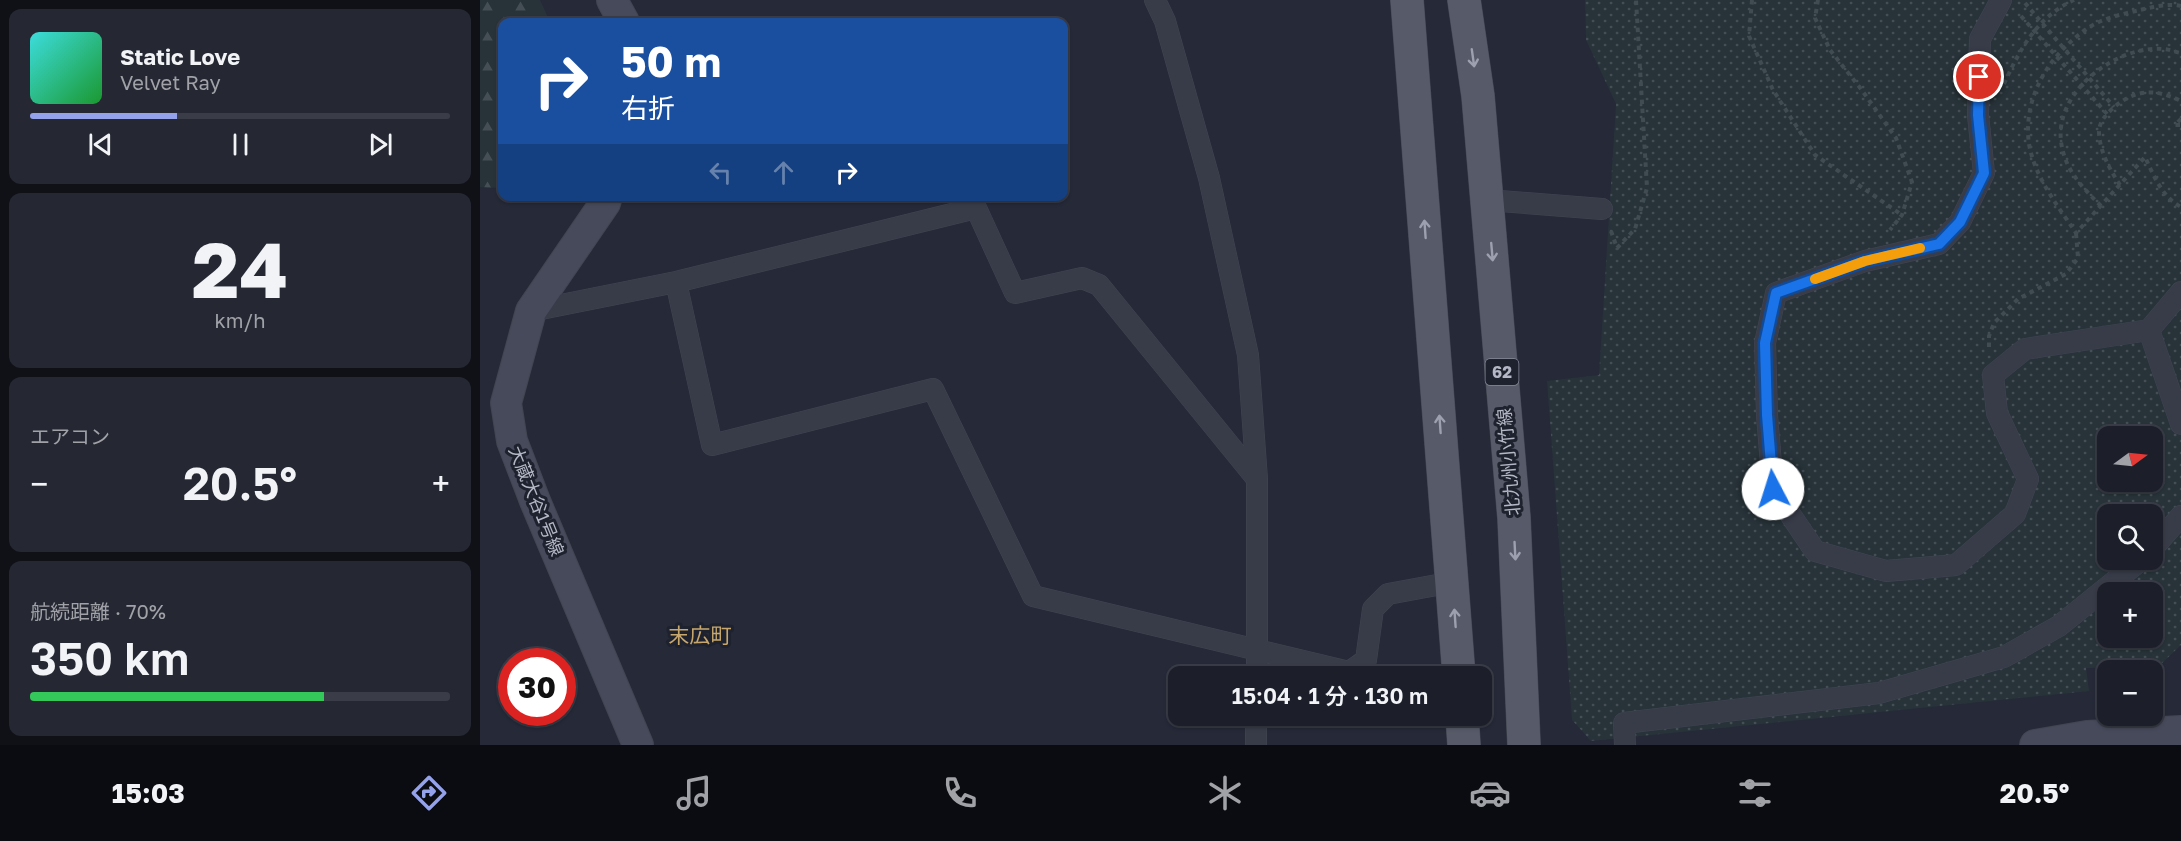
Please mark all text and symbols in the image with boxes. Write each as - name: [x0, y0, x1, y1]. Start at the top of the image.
- text: 50 m: [621, 36, 721, 86]
- icon: right: [522, 42, 600, 120]
- text: Static Love: [120, 43, 240, 70]
- one-way arrow: [1467, 48, 1478, 67]
- pin: [1953, 51, 2004, 102]
- icon: arrive: [1962, 60, 1995, 93]
- text: Velvet Ray: [120, 70, 221, 94]
- text: 右折: [621, 92, 675, 124]
- icon: previous: [84, 128, 117, 161]
- icon: pause: [224, 128, 257, 161]
- icon: next: [364, 128, 397, 161]
- icon: left: [704, 156, 737, 189]
- icon: ahead: [767, 156, 800, 189]
- icon: right: [830, 156, 863, 189]
- one-way arrow: [1419, 220, 1430, 240]
- text: 24: [192, 222, 288, 315]
- one-way arrow: [1487, 241, 1498, 261]
- text: km/h: [215, 308, 265, 332]
- road number: 62: [1486, 359, 1518, 385]
- street label: 北九州小竹線: [1492, 407, 1524, 517]
- one-way arrow: [1435, 414, 1446, 434]
- text: エアコン: [30, 424, 110, 448]
- north arrow: [2097, 426, 2163, 492]
- map controls: [2097, 426, 2163, 726]
- street label: 大蔵大谷1号線: [505, 442, 569, 559]
- text: 20.5°: [183, 456, 297, 510]
- position arrow: [1741, 457, 1805, 521]
- text: −: [30, 464, 48, 503]
- text: +: [432, 464, 450, 503]
- button: search: [2097, 504, 2163, 570]
- one-way arrow: [1510, 540, 1521, 560]
- button: +: [2097, 582, 2163, 648]
- text: 航続距離 · 70%: [30, 599, 166, 623]
- one-way arrow: [1449, 609, 1460, 629]
- district label: 末広町: [669, 622, 732, 648]
- text: 350 km: [30, 631, 189, 685]
- speed limit sign: 30: [498, 648, 576, 726]
- button: −: [2097, 660, 2163, 726]
- text: 15:04 · 1 分 · 130 m: [1232, 682, 1428, 709]
- icon: directions: [408, 772, 450, 814]
- icon: music: [673, 772, 715, 814]
- icon: phone: [939, 772, 981, 814]
- icon: climate: [1204, 772, 1246, 814]
- icon: car: [1469, 772, 1511, 814]
- icon: filters: [1734, 772, 1776, 814]
- text: 15:03: [112, 777, 185, 809]
- text: 20.5°: [2000, 777, 2069, 809]

